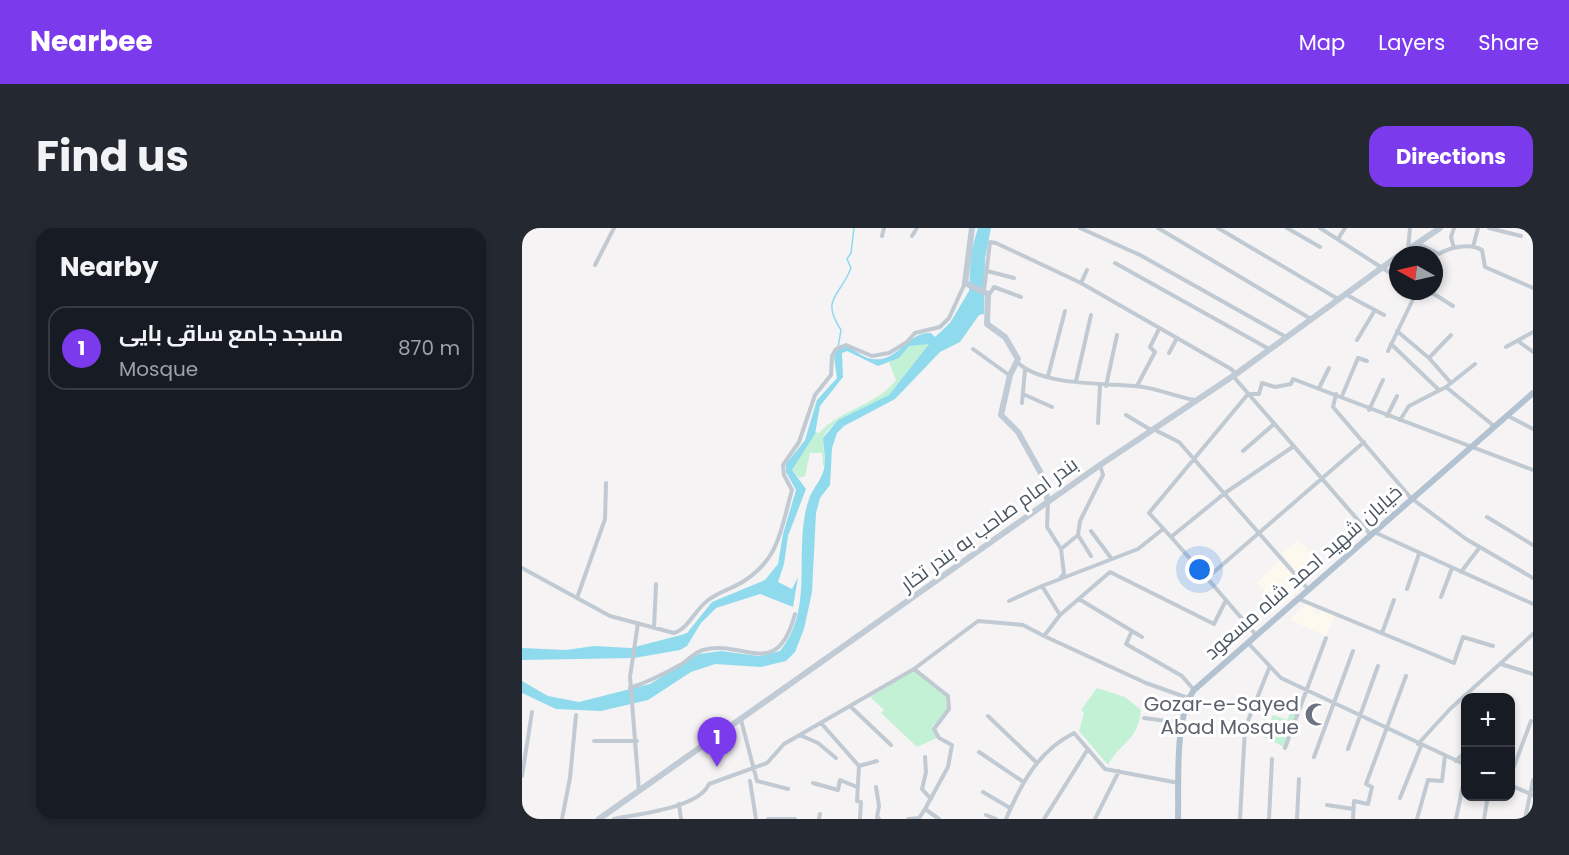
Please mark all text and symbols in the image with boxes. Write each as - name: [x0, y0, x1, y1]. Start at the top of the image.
- text: Nearbee: [30, 22, 153, 61]
- text: Map: [1299, 28, 1345, 57]
- text: Layers: [1378, 28, 1445, 57]
- text: Share: [1478, 28, 1539, 57]
- button: Directions: [1369, 126, 1533, 187]
- text: Find us: [36, 127, 189, 186]
- north arrow: [1389, 246, 1443, 300]
- text: Nearby: [60, 249, 158, 285]
- text: مسجد جامع ساقی بایی: [119, 318, 343, 349]
- text: 1: [78, 334, 85, 362]
- text: 870 m: [398, 334, 460, 362]
- text: Mosque: [119, 355, 198, 383]
- street label: بندر امام صاحب به بندر تخار: [894, 450, 1083, 598]
- street label: خیابان شهید احمد شاه مسعود: [1198, 478, 1408, 666]
- your location: [1185, 555, 1214, 584]
- place label: Gozar-e-Sayed Abad Mosque: [1144, 690, 1299, 741]
- map controls: [1461, 693, 1515, 801]
- button: +: [1461, 693, 1515, 747]
- mosque icon: Gozar-e-Sayed Abad Mosque: [1304, 702, 1330, 728]
- pin: 1: [698, 718, 736, 767]
- button: −: [1461, 747, 1515, 801]

